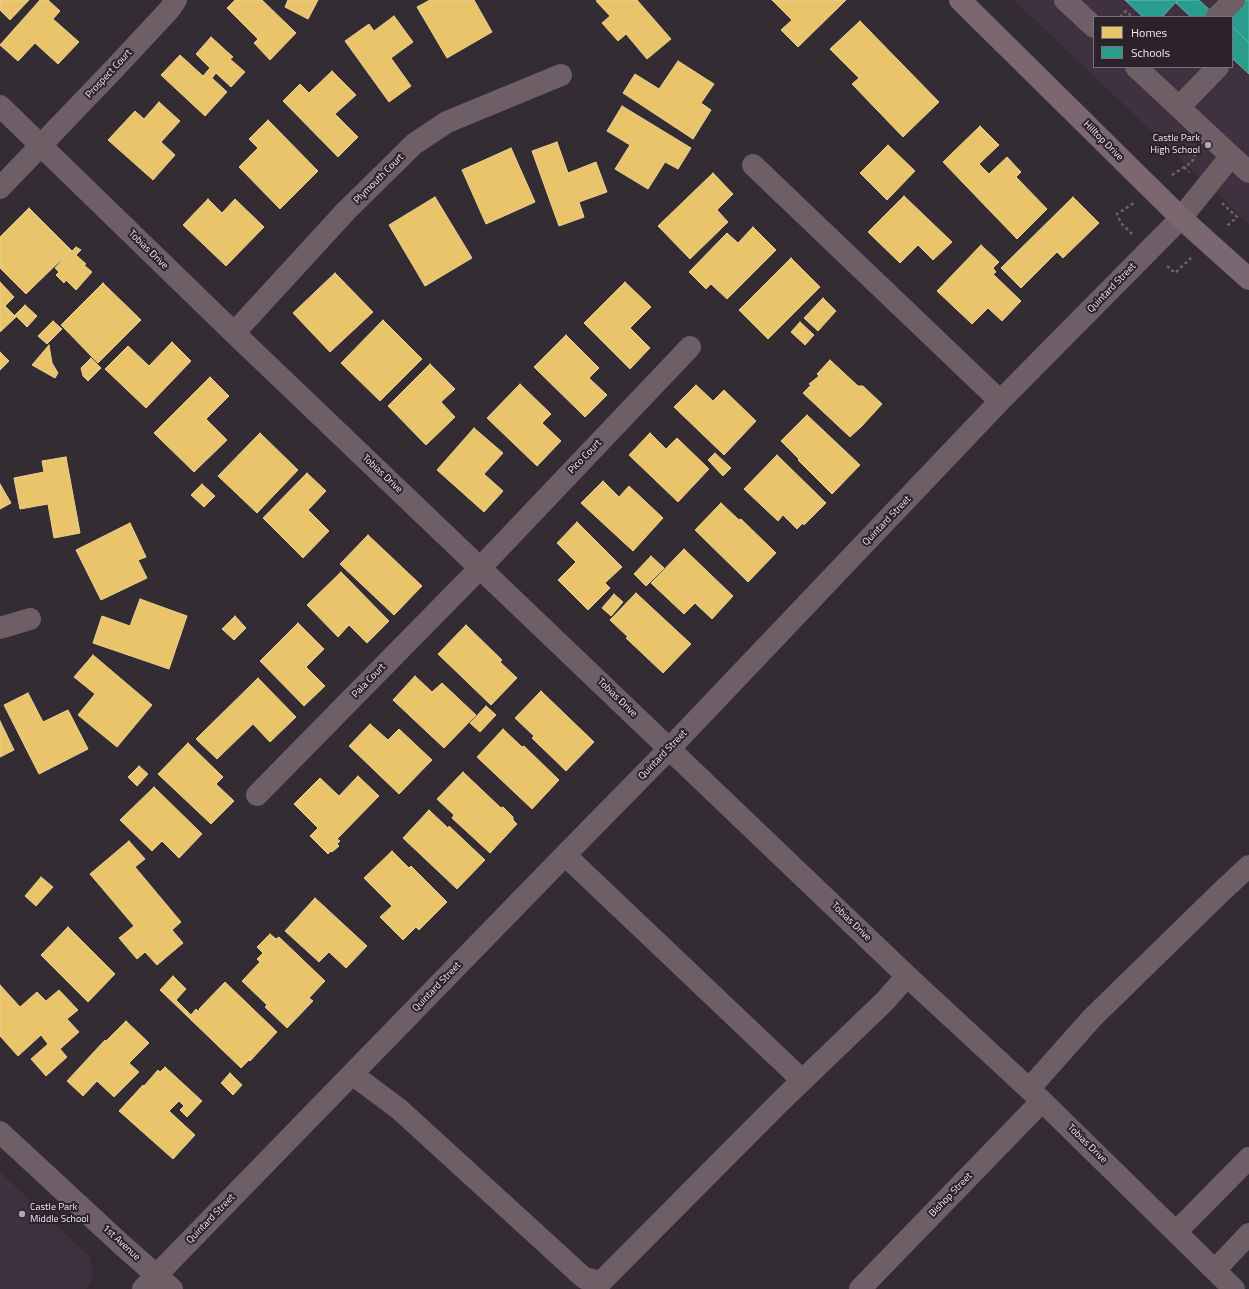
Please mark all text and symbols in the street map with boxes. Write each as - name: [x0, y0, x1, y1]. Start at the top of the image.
- legend: [1093, 16, 1233, 68]
- text: Homes: [1131, 23, 1167, 42]
- text: Schools: [1131, 43, 1170, 62]
- street label: Prospect Court: [83, 47, 135, 101]
- street label: Hilltop Drive: [1080, 118, 1126, 164]
- place label: Castle Park High School: [1150, 133, 1200, 156]
- marker: Castle Park High School: [1203, 140, 1213, 150]
- street label: Plymouth Court: [351, 151, 407, 207]
- street label: Tobias Drive: [126, 228, 170, 272]
- street label: Quintard Street: [1085, 261, 1139, 315]
- street label: Pico Court: [566, 437, 604, 477]
- street label: Tobias Drive: [359, 452, 405, 496]
- street label: Quintard Street: [860, 494, 914, 548]
- street label: Pala Court: [350, 661, 388, 701]
- street label: Tobias Drive: [595, 676, 639, 720]
- street label: Quintard Street: [636, 728, 690, 782]
- street label: Tobias Drive: [829, 900, 873, 944]
- street label: Quintard Street: [410, 960, 464, 1014]
- street label: Tobias Drive: [1065, 1122, 1109, 1166]
- street label: Bishop Street: [927, 1170, 975, 1220]
- street label: Quintard Street: [184, 1192, 238, 1246]
- place label: Castle Park Middle School: [30, 1202, 89, 1226]
- marker: Castle Park Middle School: [17, 1209, 27, 1219]
- street label: 1st Avenue: [100, 1223, 142, 1263]

